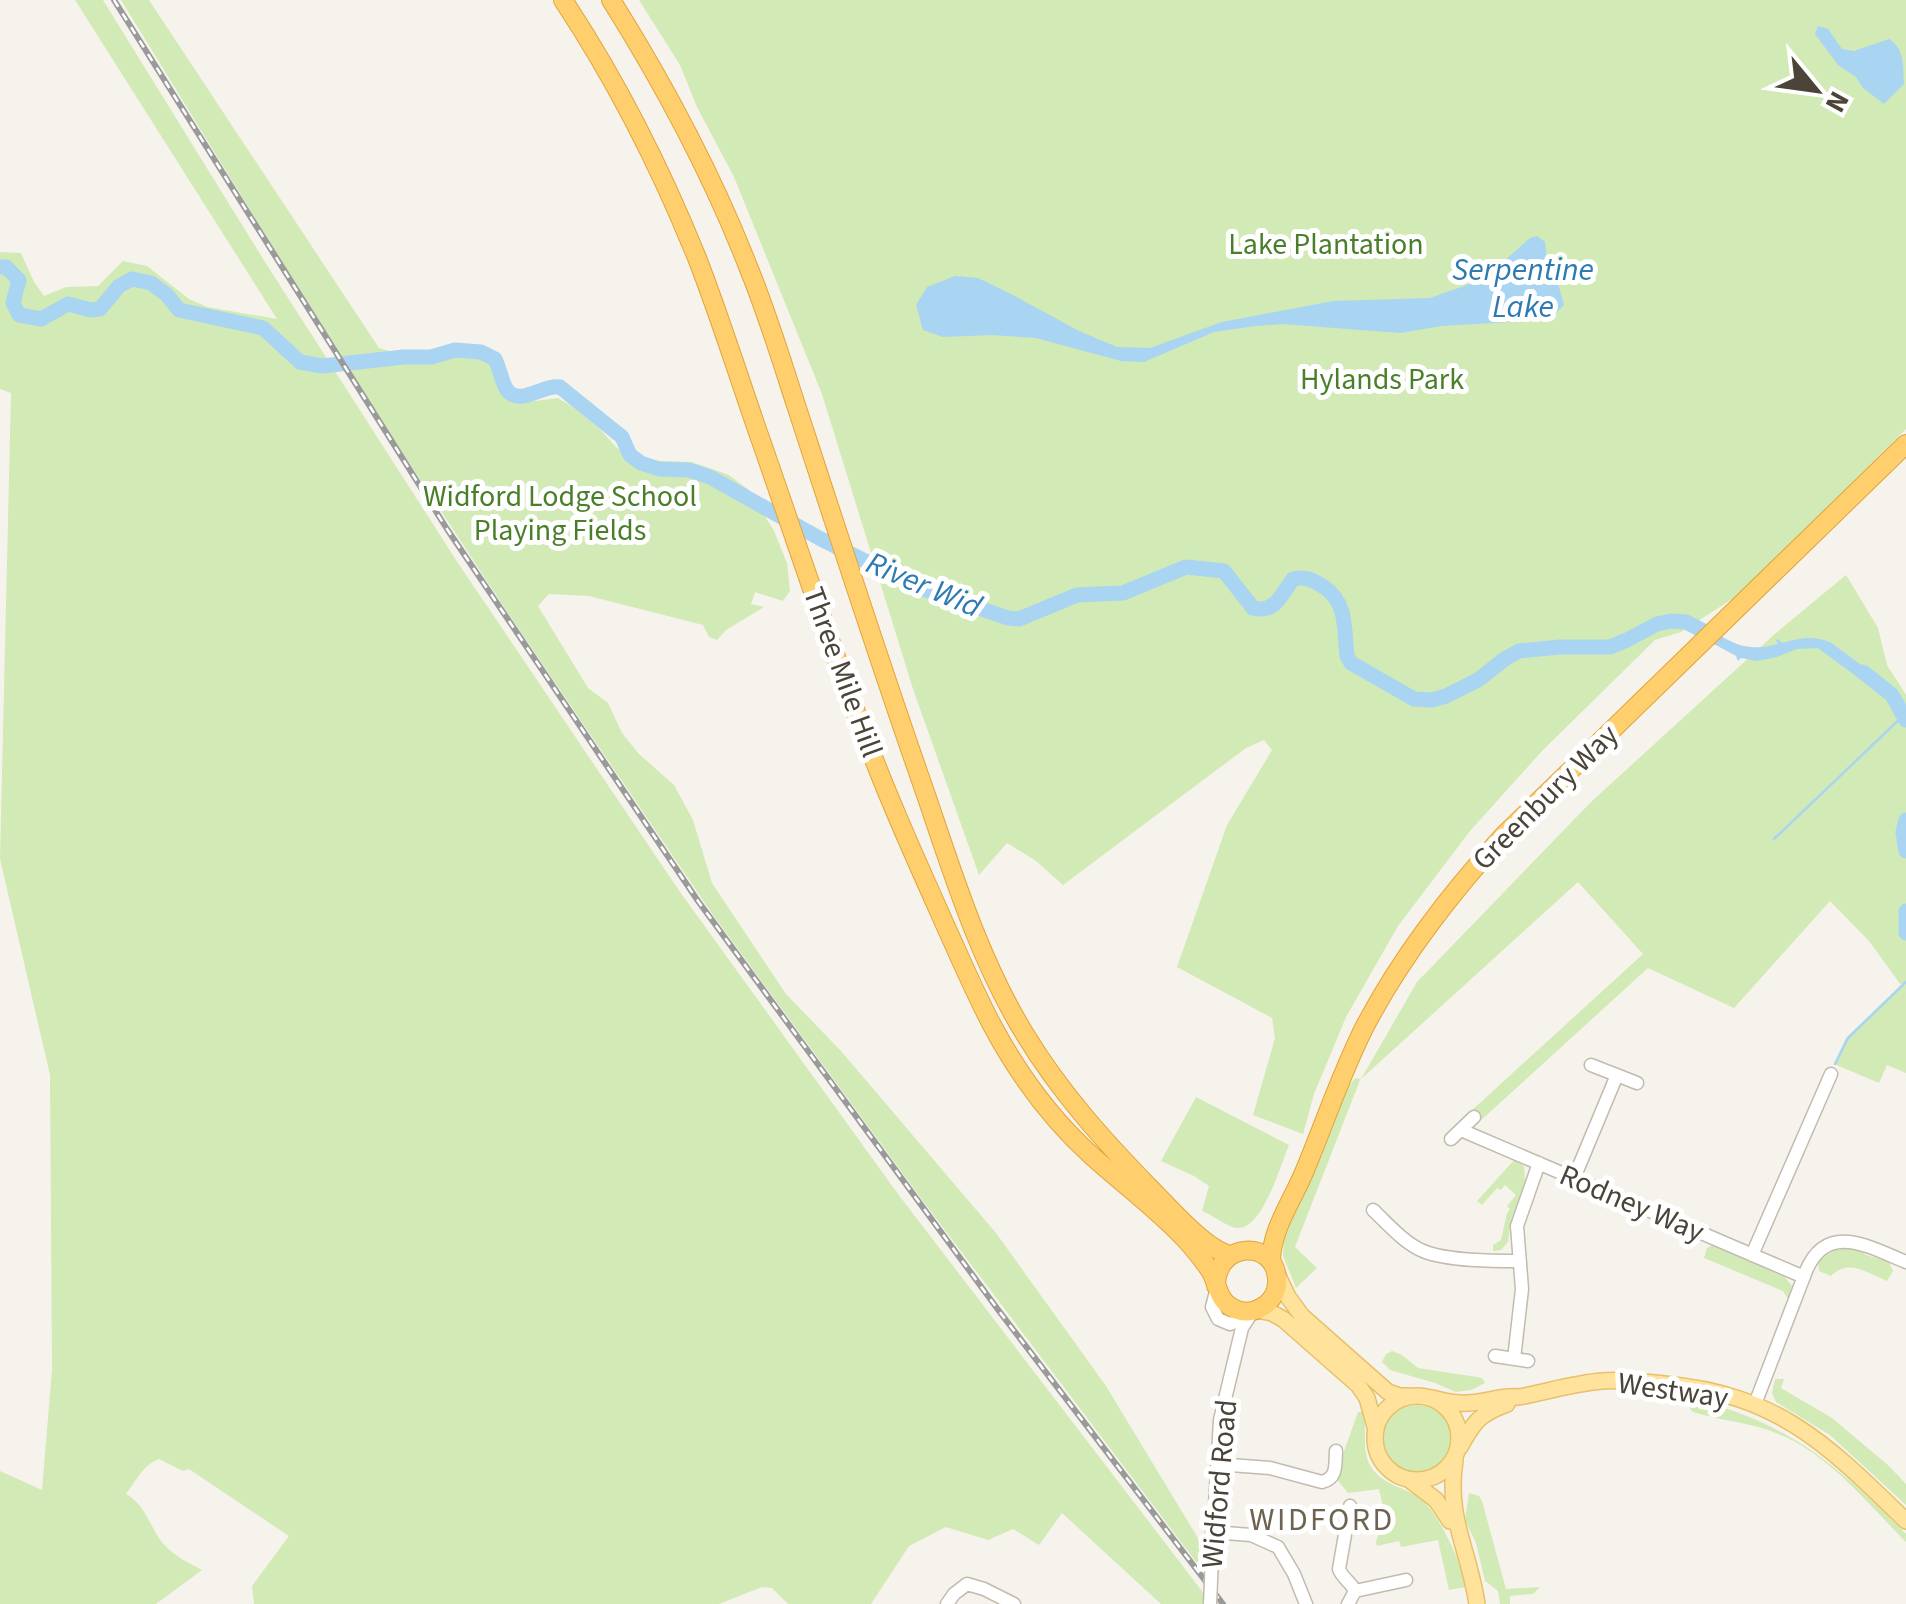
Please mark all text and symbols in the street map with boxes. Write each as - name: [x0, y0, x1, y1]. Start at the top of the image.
- north arrow: [1766, 40, 1866, 140]
- text: N: [1815, 84, 1859, 119]
- park label: Lake Plantation: [1228, 223, 1424, 266]
- water label: Serpentine Lake: [1452, 247, 1594, 330]
- park label: Hylands Park: [1300, 358, 1464, 401]
- park label: Widford Lodge School Playing Fields: [423, 475, 697, 552]
- water label: River Wid: [859, 540, 989, 630]
- street label: Three Mile Hill: [792, 581, 893, 763]
- street label: Greenbury Way: [1463, 715, 1628, 880]
- street label: Rodney Way: [1553, 1154, 1711, 1253]
- street label: Westway: [1615, 1361, 1731, 1420]
- street label: Widford Road: [1191, 1398, 1248, 1570]
- district label: WIDFORD: [1249, 1497, 1395, 1543]

